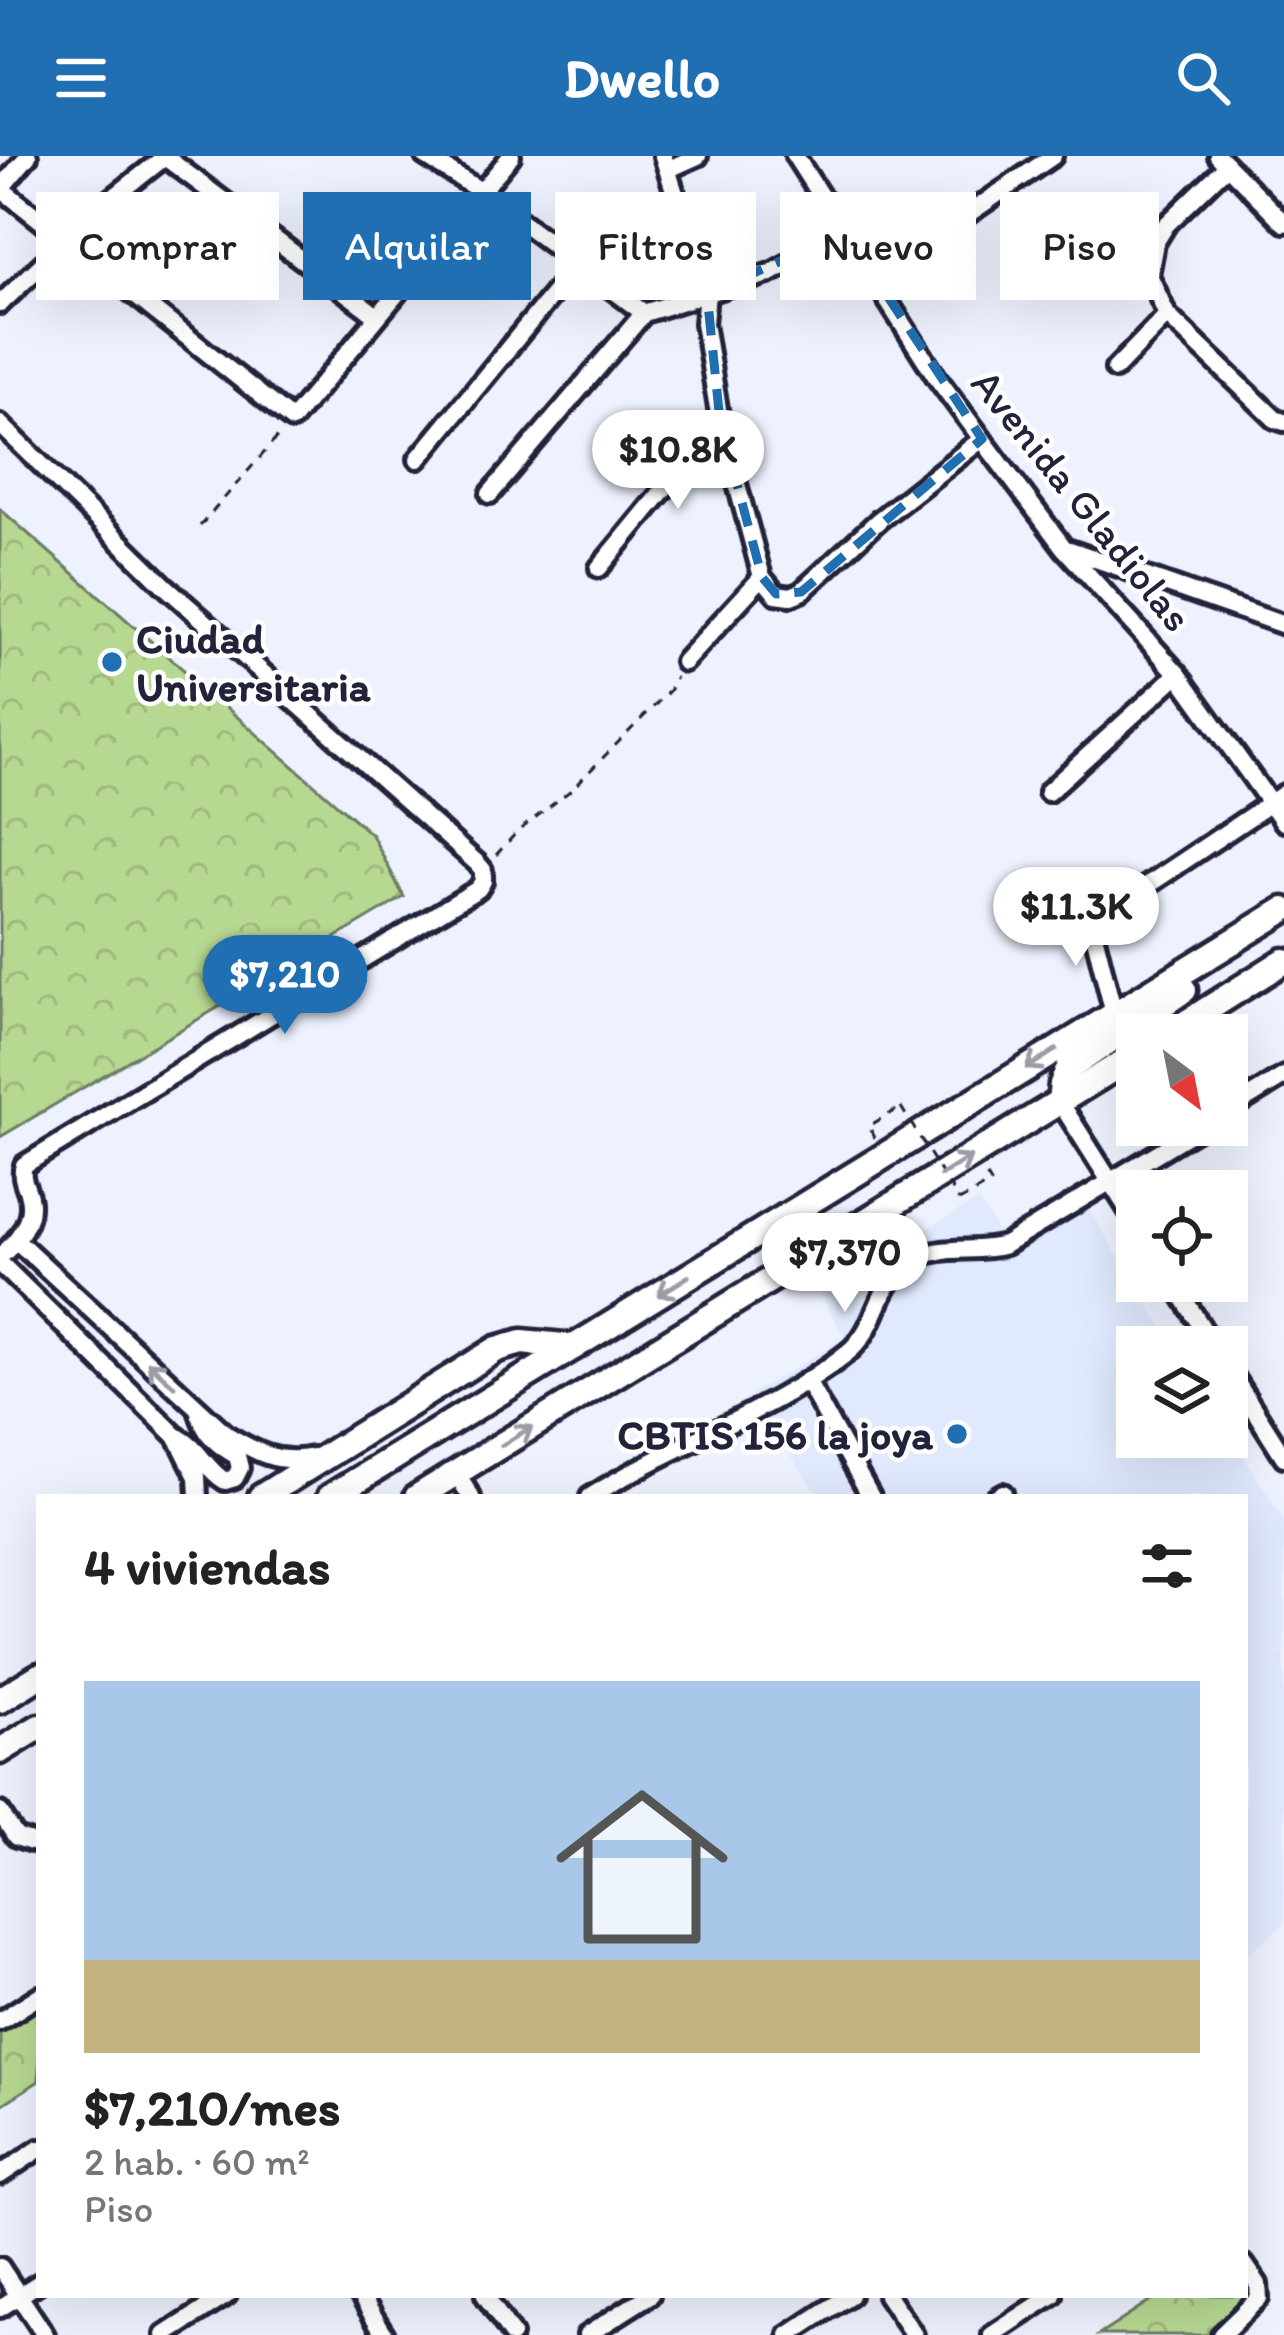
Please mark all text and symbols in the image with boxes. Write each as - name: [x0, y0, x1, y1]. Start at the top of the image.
- icon: menu: [48, 45, 114, 111]
- icon: search: [1170, 45, 1236, 111]
- text: Dwello: [564, 46, 720, 111]
- chip: Comprar: [36, 192, 279, 300]
- chip: Alquilar: [303, 192, 531, 300]
- chip: Filtros: [555, 192, 756, 300]
- chip: Nuevo: [780, 192, 976, 300]
- chip: Piso: [1000, 192, 1159, 300]
- street label: Avenida Gladiolas: [961, 359, 1203, 641]
- pin: $10.8K: [580, 410, 776, 512]
- text: $10.8K: [619, 425, 737, 472]
- place label: Ciudad Universitaria: [136, 613, 371, 712]
- marker: Ciudad Universitaria: [99, 649, 125, 675]
- pin: $11.3K: [978, 867, 1174, 969]
- text: $11.3K: [1020, 882, 1132, 929]
- pin: $7,210: [187, 935, 383, 1037]
- text: $7,210: [230, 950, 341, 997]
- north arrow: [1116, 1014, 1248, 1146]
- map controls: [1116, 1014, 1248, 1458]
- one-way arrow: [1025, 1047, 1059, 1071]
- one-way arrow: [938, 1154, 972, 1178]
- button: locate: [1116, 1170, 1248, 1302]
- pin: $7,370: [747, 1213, 943, 1315]
- text: $7,370: [789, 1228, 901, 1275]
- one-way arrow: [657, 1274, 691, 1298]
- button: layers: [1116, 1326, 1248, 1458]
- one-way arrow: [146, 1361, 176, 1389]
- place label: CBTIS 156 la joya: [617, 1409, 933, 1460]
- marker: CBTIS 156 la joya: [944, 1421, 970, 1447]
- one-way arrow: [499, 1424, 533, 1448]
- icon: filters: [1134, 1533, 1200, 1599]
- text: 4 viviendas: [84, 1536, 330, 1597]
- icon: home: [534, 1759, 750, 1975]
- text: $7,210/mes: [84, 2077, 341, 2138]
- text: 2 hab. · 60 m²: [84, 2138, 310, 2185]
- text: Piso: [84, 2185, 153, 2232]

